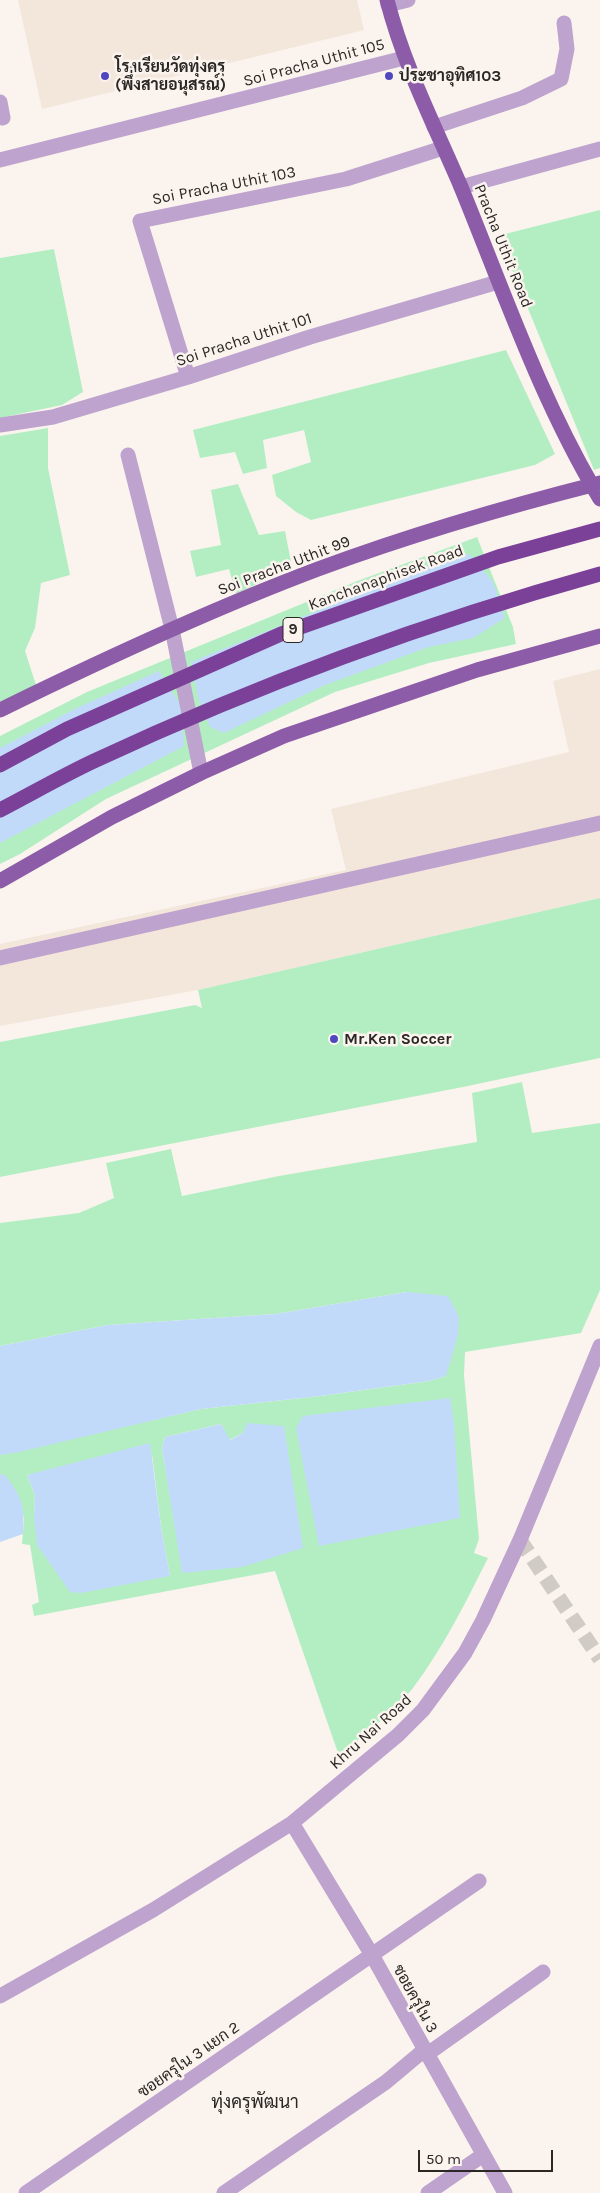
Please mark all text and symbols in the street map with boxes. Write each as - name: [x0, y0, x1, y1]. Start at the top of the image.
- street label: Soi Pracha Uthit 105: [241, 35, 387, 91]
- place label: โรงเรียนวัดทุ่งครุ (พึ่งสายอนุสรณ์): [115, 57, 226, 95]
- place label: ประชาอุทิศ103: [399, 66, 501, 86]
- marker: โรงเรียนวัดทุ่งครุ (พึ่งสายอนุสรณ์): [99, 70, 111, 82]
- marker: ประชาอุทิศ103: [383, 70, 395, 82]
- street label: Soi Pracha Uthit 103: [151, 163, 297, 209]
- street label: Pracha Uthit Road: [469, 181, 537, 311]
- street label: Soi Pracha Uthit 101: [174, 309, 314, 371]
- street label: Soi Pracha Uthit 99: [215, 532, 353, 600]
- street label: Kanchanaphisek Road: [306, 541, 466, 615]
- road number: 9: [283, 618, 303, 642]
- place label: Mr.Ken Soccer: [344, 1029, 452, 1049]
- marker: Mr.Ken Soccer: [328, 1033, 340, 1045]
- street label: Khru Nai Road: [326, 1690, 416, 1774]
- street label: ซอยครุใน 3: [388, 1961, 442, 2037]
- street label: ซอยครุใน 3 แยก 2: [134, 2018, 244, 2102]
- district label: ทุ่งครุพัฒนา: [211, 2092, 299, 2114]
- scale bar: [420, 2140, 555, 2172]
- text: 50 m: [426, 2150, 461, 2168]

